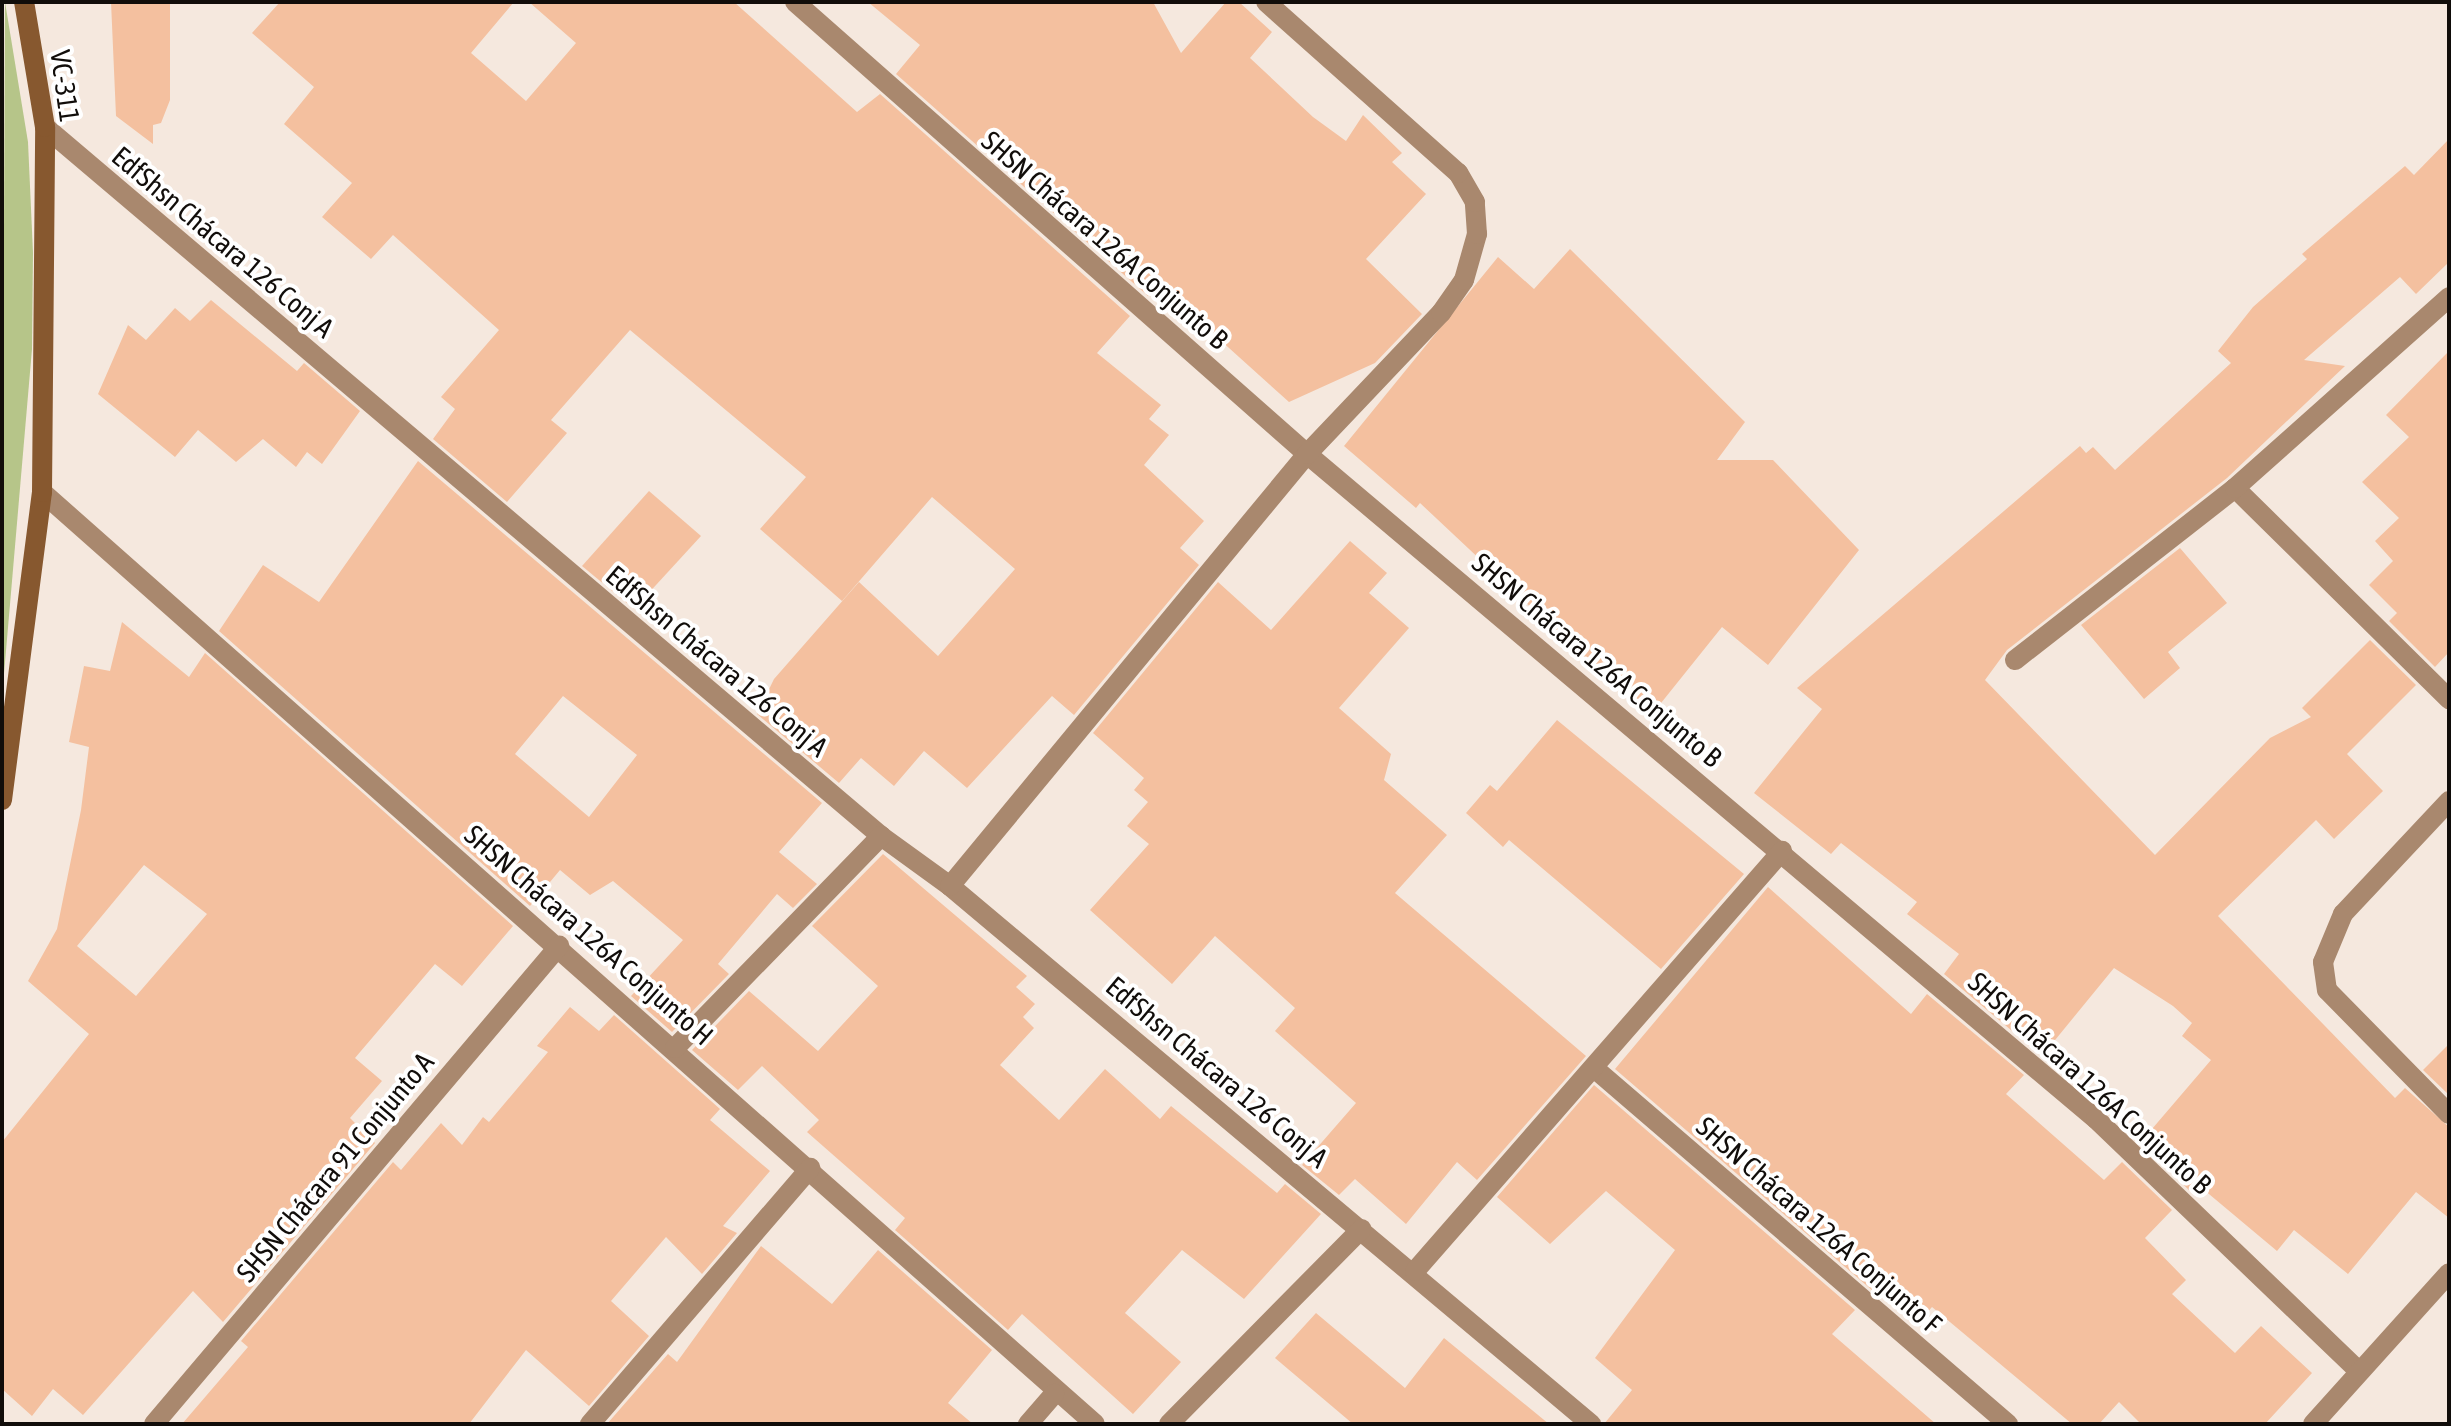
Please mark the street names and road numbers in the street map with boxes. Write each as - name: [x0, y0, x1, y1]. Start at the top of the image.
- street label: VC-311: [43, 48, 87, 124]
- street label: SHSN Chácara 126A Conjunto B: [975, 124, 1235, 356]
- street label: EdfShsn Chácara 126 Conj A: [105, 139, 341, 345]
- street label: SHSN Chácara 126A Conjunto B: [1465, 546, 1729, 774]
- street label: EdfShsn Chácara 126 Conj A: [599, 558, 835, 764]
- street label: SHSN Chácara 126A Conjunto H: [458, 818, 720, 1052]
- street label: SHSN Chácara 126A Conjunto B: [1962, 965, 2218, 1201]
- street label: EdfShsn Chácara 126 Conj A: [1099, 969, 1335, 1175]
- street label: SHSN Chácara 91 Conjunto A: [229, 1046, 441, 1288]
- street label: SHSN Chácara 126A Conjunto F: [1690, 1110, 1948, 1340]

